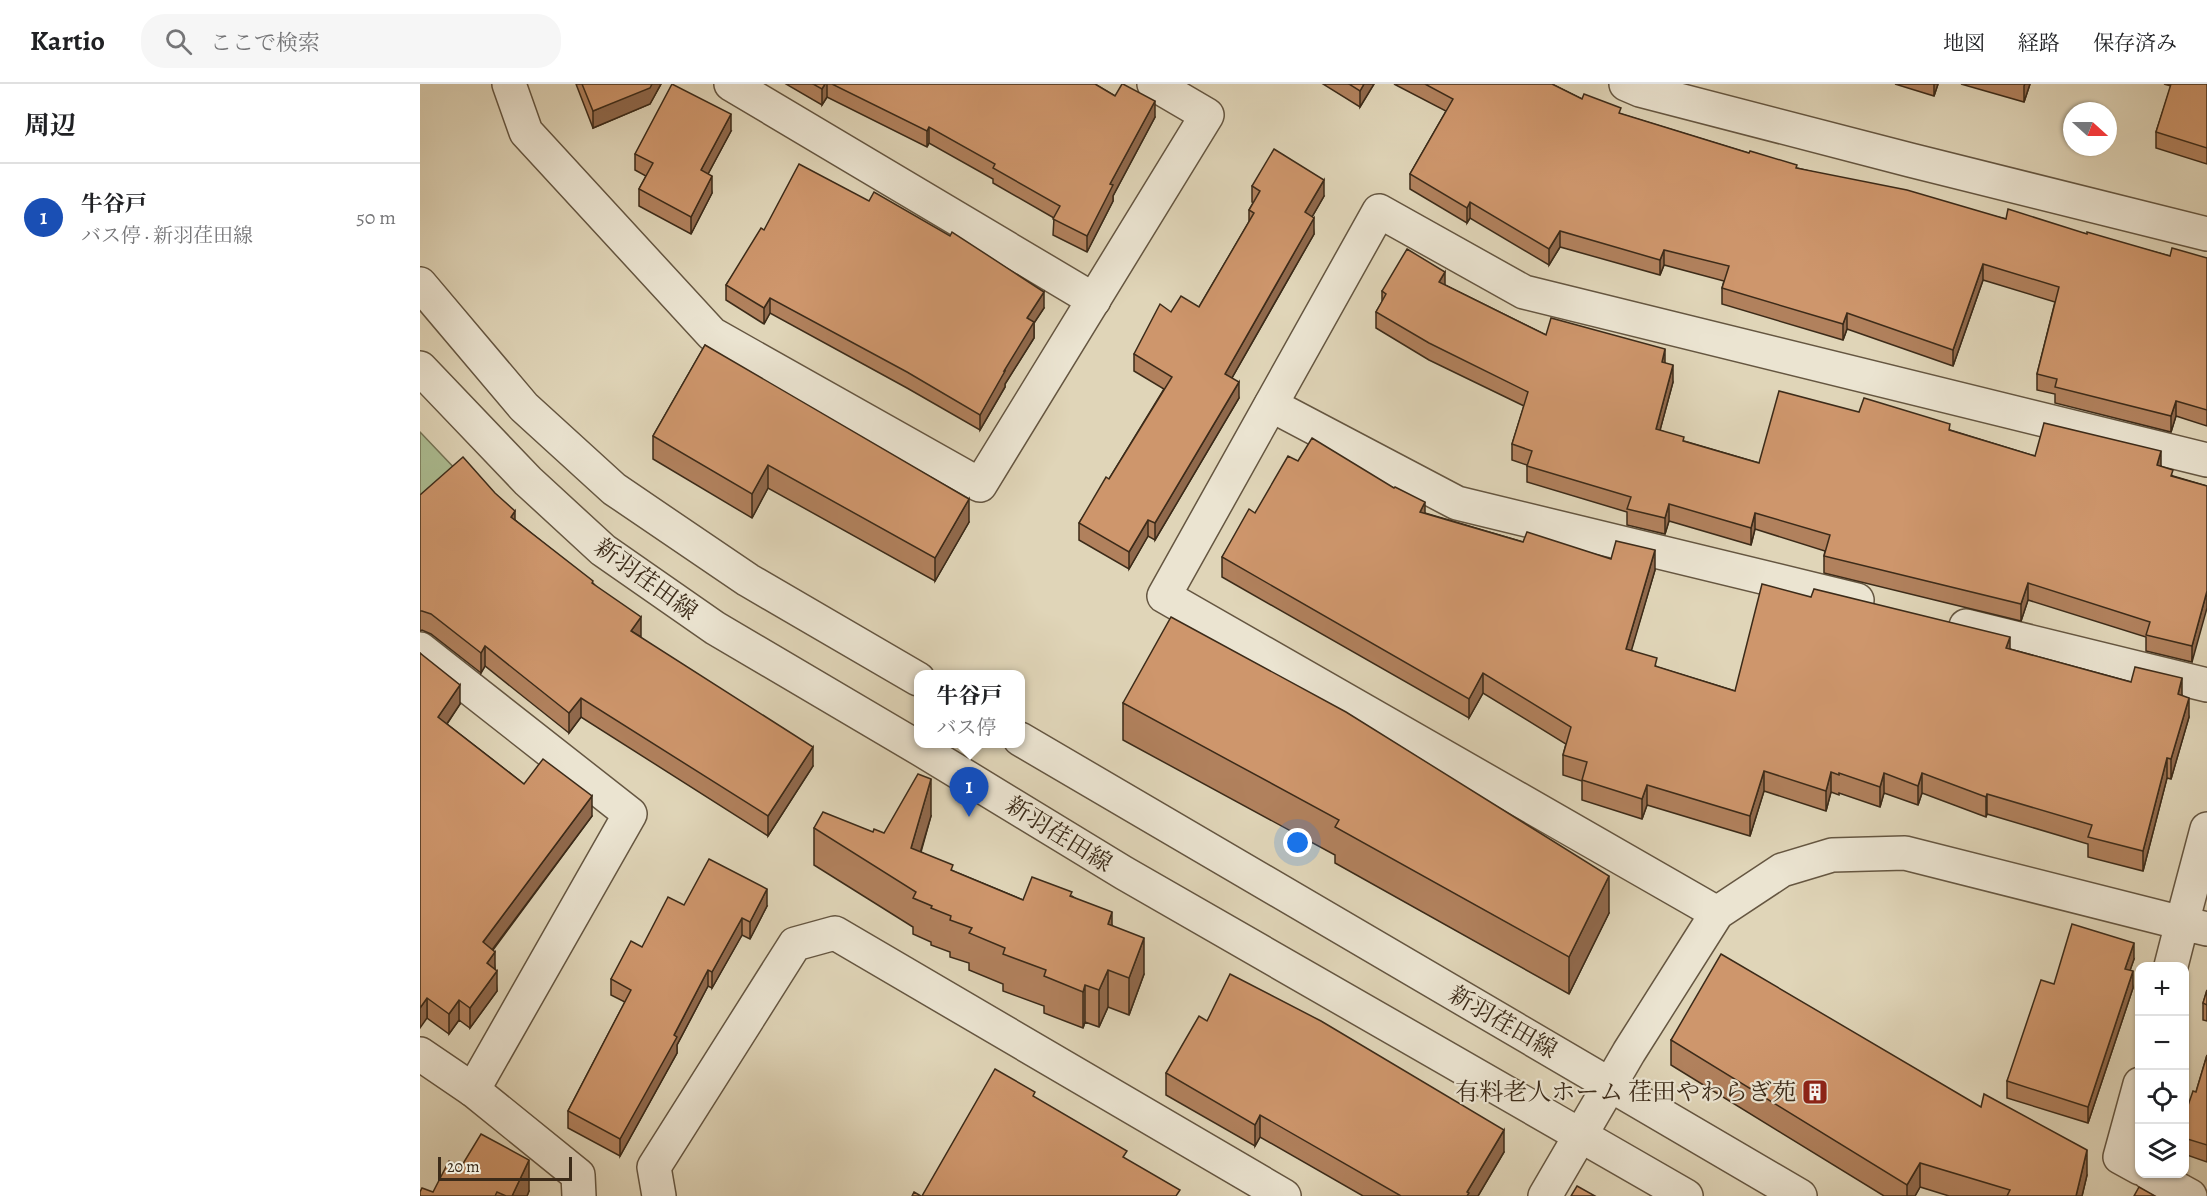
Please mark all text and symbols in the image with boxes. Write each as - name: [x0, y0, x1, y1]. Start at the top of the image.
- search box: [141, 14, 561, 68]
- text: Kartio: [30, 22, 105, 60]
- icon: search: [162, 25, 195, 58]
- text: ここで検索: [210, 28, 320, 58]
- text: 地図: [1943, 29, 1985, 57]
- text: 経路: [2018, 29, 2060, 57]
- text: 保存済み: [2093, 29, 2177, 57]
- north arrow: [2063, 102, 2117, 156]
- text: 周辺: [24, 108, 76, 143]
- text: 牛谷戸: [81, 189, 147, 219]
- text: 1: [40, 204, 47, 231]
- text: 50 m: [356, 204, 396, 231]
- text: バス停 · 新羽荏田線: [81, 222, 253, 249]
- street label: 新羽荏田線: [588, 531, 704, 627]
- popup: [914, 670, 1025, 748]
- text: 牛谷戸: [936, 681, 1003, 711]
- text: バス停: [936, 714, 996, 741]
- pin: 1: [950, 768, 988, 817]
- street label: 新羽荏田線: [1000, 789, 1118, 879]
- your location: [1283, 828, 1312, 857]
- map controls: [2135, 962, 2189, 1178]
- button: +: [2135, 962, 2189, 1016]
- street label: 新羽荏田線: [1443, 978, 1563, 1066]
- button: −: [2135, 1016, 2189, 1070]
- button: locate: [2135, 1070, 2189, 1124]
- place label: 有料老人ホーム 荏田やわらぎ苑: [1455, 1076, 1796, 1108]
- building icon: 有料老人ホーム 荏田やわらぎ苑: [1800, 1077, 1830, 1107]
- button: layers: [2135, 1124, 2189, 1178]
- scale bar: [438, 1154, 572, 1182]
- text: 20 m: [447, 1156, 480, 1178]

